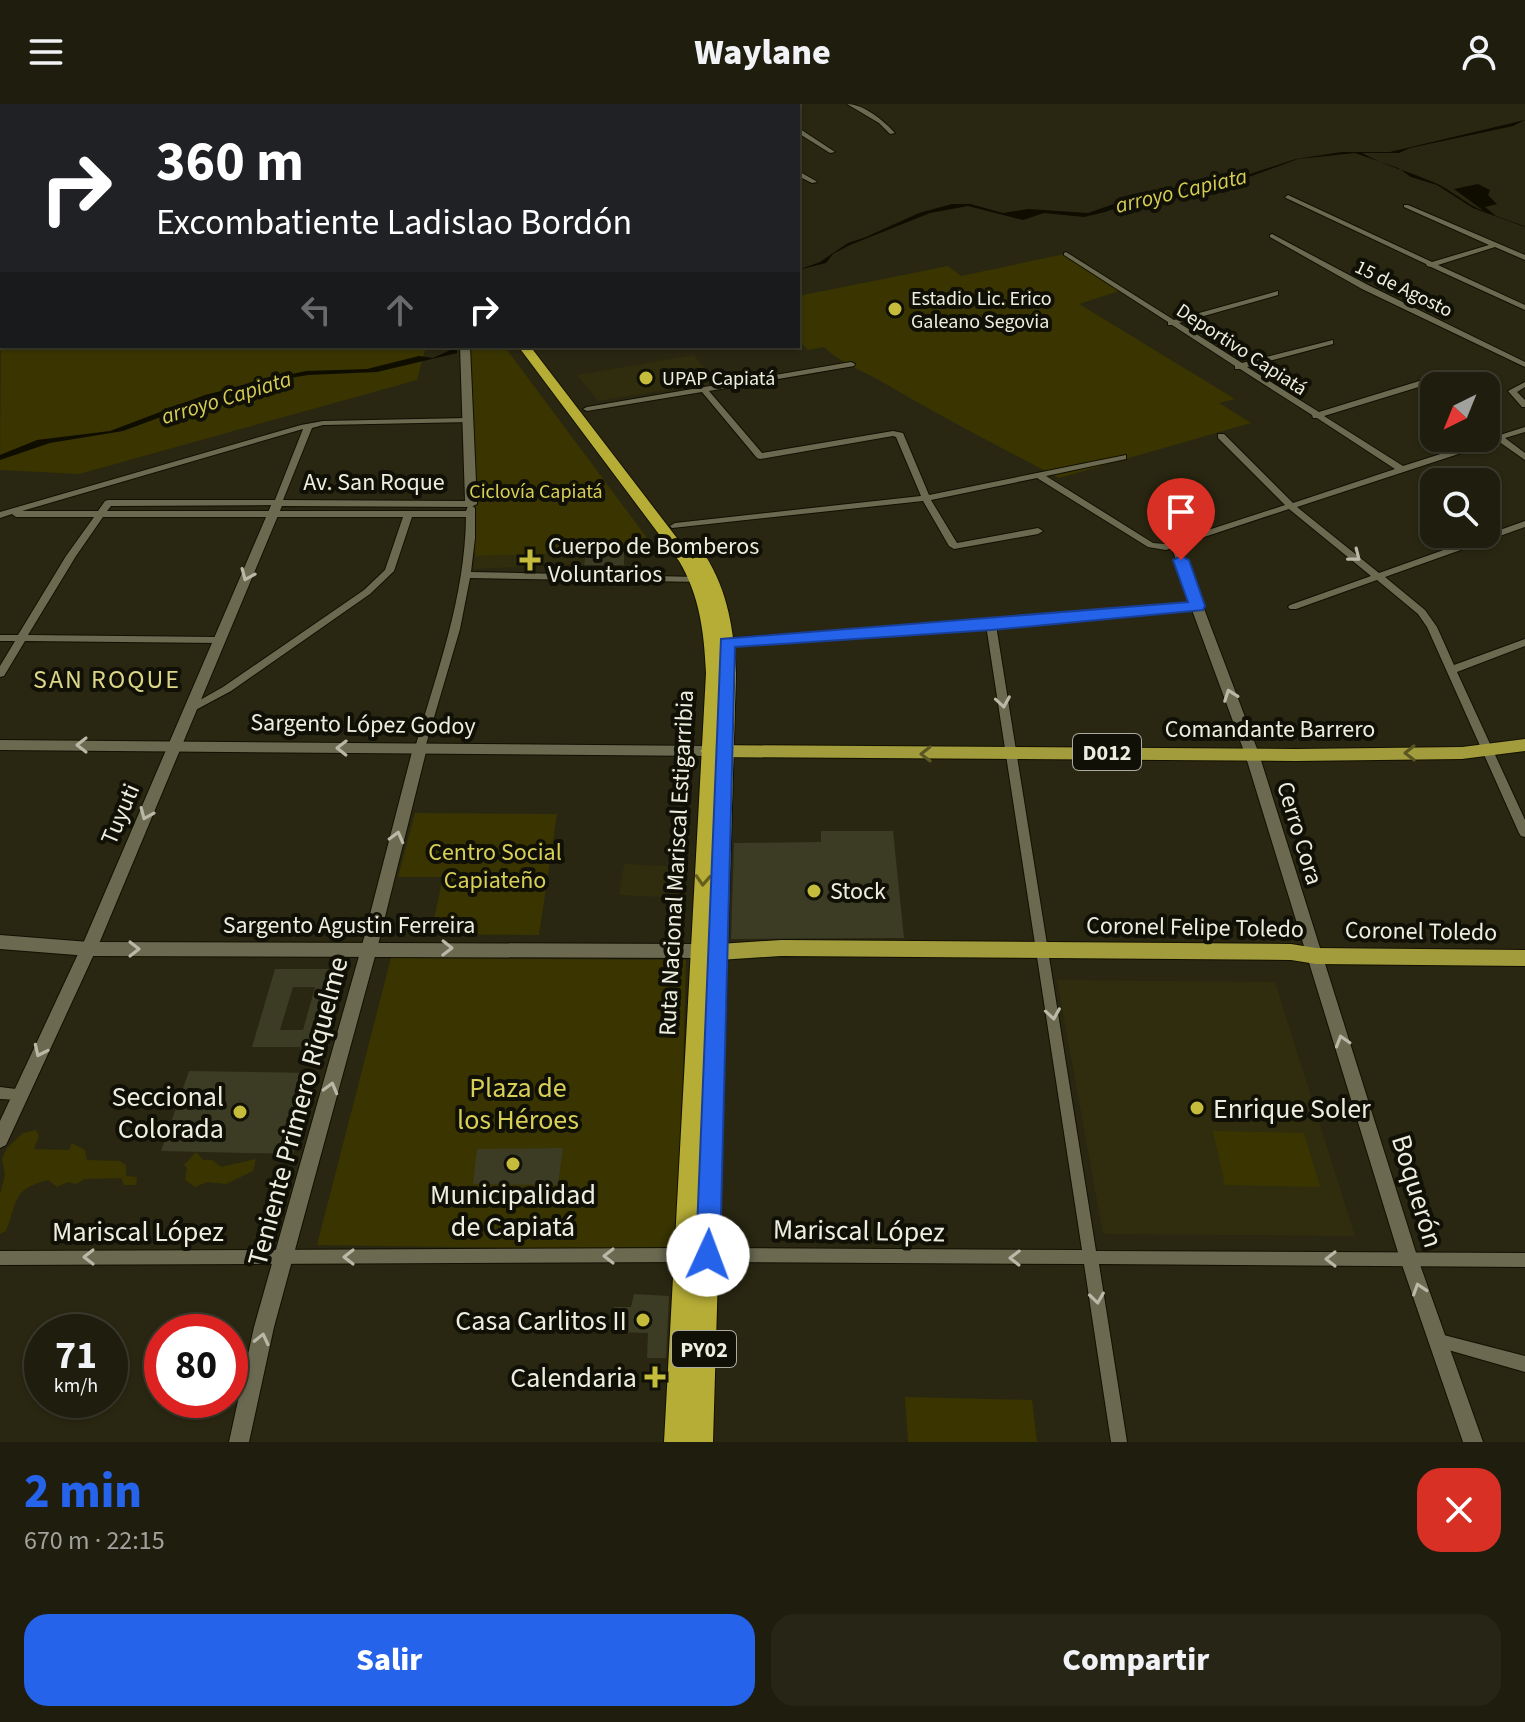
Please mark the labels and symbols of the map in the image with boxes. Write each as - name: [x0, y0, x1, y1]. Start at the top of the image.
- water label: arroyo Capiata: [1112, 160, 1251, 222]
- street label: 15 de Agosto: [1350, 253, 1457, 325]
- place label: Estadio Lic. Erico Galeano Segovia: [911, 285, 1051, 336]
- street label: Deportivo Capiatá: [1171, 297, 1312, 403]
- marker: Estadio Lic. Erico Galeano Segovia: [886, 300, 904, 318]
- water label: arroyo Capiata: [157, 363, 295, 433]
- place label: UPAP Capiatá: [662, 365, 775, 393]
- marker: UPAP Capiatá: [637, 369, 655, 387]
- north arrow: [1420, 372, 1500, 452]
- street label: Av. San Roque: [303, 465, 445, 500]
- park label: Ciclovía Capiatá: [469, 478, 603, 506]
- pin: [1147, 478, 1215, 560]
- place label: Cuerpo de Bomberos Voluntarios: [548, 529, 759, 592]
- one-way arrow: [1346, 546, 1360, 561]
- marker: Cuerpo de Bomberos Voluntarios: [519, 549, 541, 571]
- one-way arrow: [240, 567, 256, 581]
- district label: SAN ROQUE: [33, 661, 181, 698]
- street label: Ruta Nacional Mariscal Estigarribia: [650, 689, 703, 1037]
- one-way arrow: [1223, 689, 1240, 703]
- one-way arrow: [994, 695, 1011, 709]
- street label: Sargento López Godoy: [250, 705, 476, 744]
- street label: Comandante Barrero: [1165, 712, 1375, 747]
- road number: D012: [1073, 734, 1141, 770]
- one-way arrow: [75, 736, 88, 754]
- one-way arrow: [335, 739, 348, 756]
- one-way arrow: [919, 745, 932, 762]
- one-way arrow: [1403, 745, 1416, 762]
- street label: Cerro Cora: [1267, 777, 1332, 889]
- street label: Tuyuti: [92, 778, 149, 850]
- one-way arrow: [140, 806, 156, 821]
- one-way arrow: [388, 830, 404, 844]
- park label: Centro Social Capiateño: [428, 835, 562, 898]
- one-way arrow: [694, 874, 711, 887]
- place label: Stock: [830, 874, 886, 909]
- marker: Stock: [805, 882, 823, 900]
- street label: Sargento Agustin Ferreira: [223, 908, 475, 943]
- street label: Coronel Felipe Toledo: [1086, 908, 1304, 947]
- street label: Coronel Toledo: [1344, 913, 1497, 950]
- one-way arrow: [441, 939, 454, 957]
- one-way arrow: [128, 940, 141, 958]
- street label: Teniente Primero Riquelme: [237, 952, 359, 1270]
- one-way arrow: [1044, 1007, 1061, 1021]
- one-way arrow: [1335, 1035, 1351, 1048]
- one-way arrow: [34, 1043, 49, 1058]
- park label: Plaza de los Héroes: [457, 1068, 579, 1140]
- place label: Seccional Colorada: [112, 1077, 224, 1149]
- one-way arrow: [321, 1081, 338, 1095]
- place label: Enrique Soler: [1213, 1089, 1371, 1129]
- marker: Enrique Soler: [1188, 1099, 1206, 1117]
- marker: Seccional Colorada: [231, 1103, 249, 1121]
- street label: Boquerón: [1381, 1130, 1453, 1253]
- marker: Municipalidad de Capiatá: [504, 1155, 522, 1173]
- place label: Municipalidad de Capiatá: [430, 1175, 596, 1247]
- street label: Mariscal López: [773, 1210, 945, 1252]
- street label: Mariscal López: [52, 1212, 224, 1252]
- position arrow: [666, 1213, 750, 1297]
- one-way arrow: [602, 1247, 615, 1265]
- one-way arrow: [82, 1248, 95, 1266]
- one-way arrow: [342, 1248, 355, 1266]
- one-way arrow: [1008, 1249, 1021, 1267]
- one-way arrow: [1324, 1250, 1337, 1268]
- one-way arrow: [1413, 1283, 1429, 1297]
- one-way arrow: [1088, 1291, 1105, 1305]
- place label: Casa Carlitos II: [455, 1301, 627, 1341]
- marker: Casa Carlitos II: [634, 1311, 652, 1329]
- speed limit sign: 80: [144, 1314, 248, 1418]
- road number: PY02: [672, 1331, 736, 1367]
- one-way arrow: [253, 1332, 270, 1346]
- place label: Calendaria: [510, 1358, 637, 1398]
- marker: Calendaria: [644, 1366, 666, 1388]

